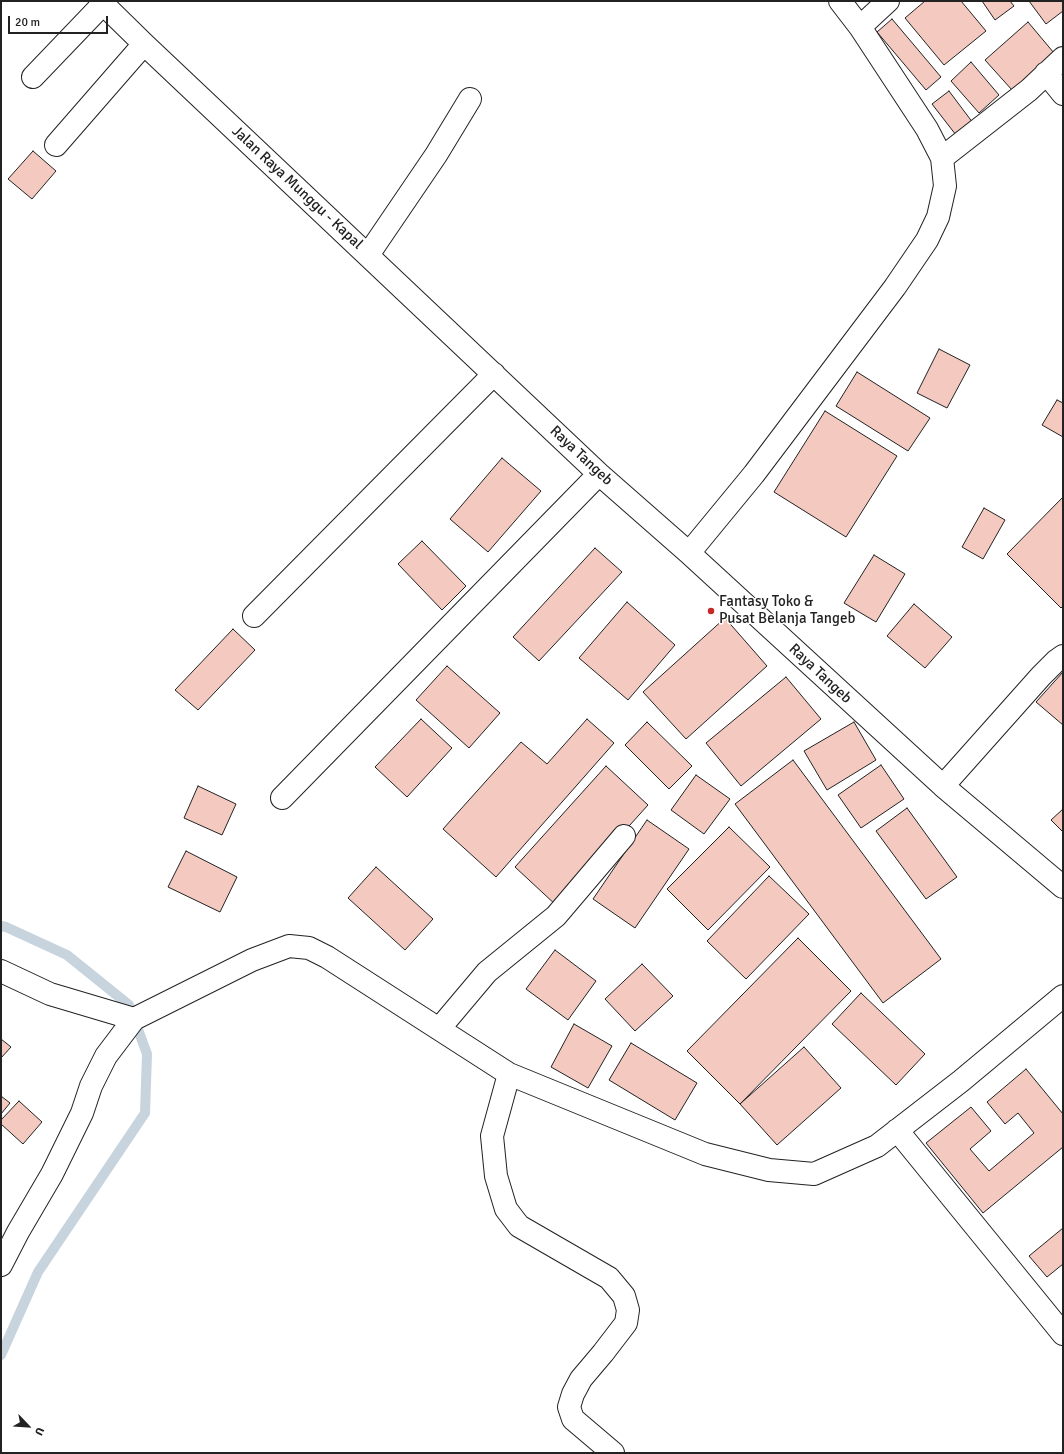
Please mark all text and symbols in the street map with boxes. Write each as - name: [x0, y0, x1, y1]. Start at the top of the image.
- scale bar: [10, 8, 110, 34]
- text: 20 m: [15, 15, 40, 30]
- street label: Jalan Raya Munggu - Kapal: [228, 123, 366, 253]
- street label: Raya Tangeb: [546, 422, 616, 490]
- place label: Fantasy Toko & Pusat Belanja Tangeb: [719, 593, 855, 628]
- marker: Fantasy Toko & Pusat Belanja Tangeb: [706, 606, 716, 616]
- street label: Raya Tangeb: [785, 640, 855, 708]
- north arrow: [8, 1406, 48, 1446]
- text: U: [32, 1425, 47, 1437]

